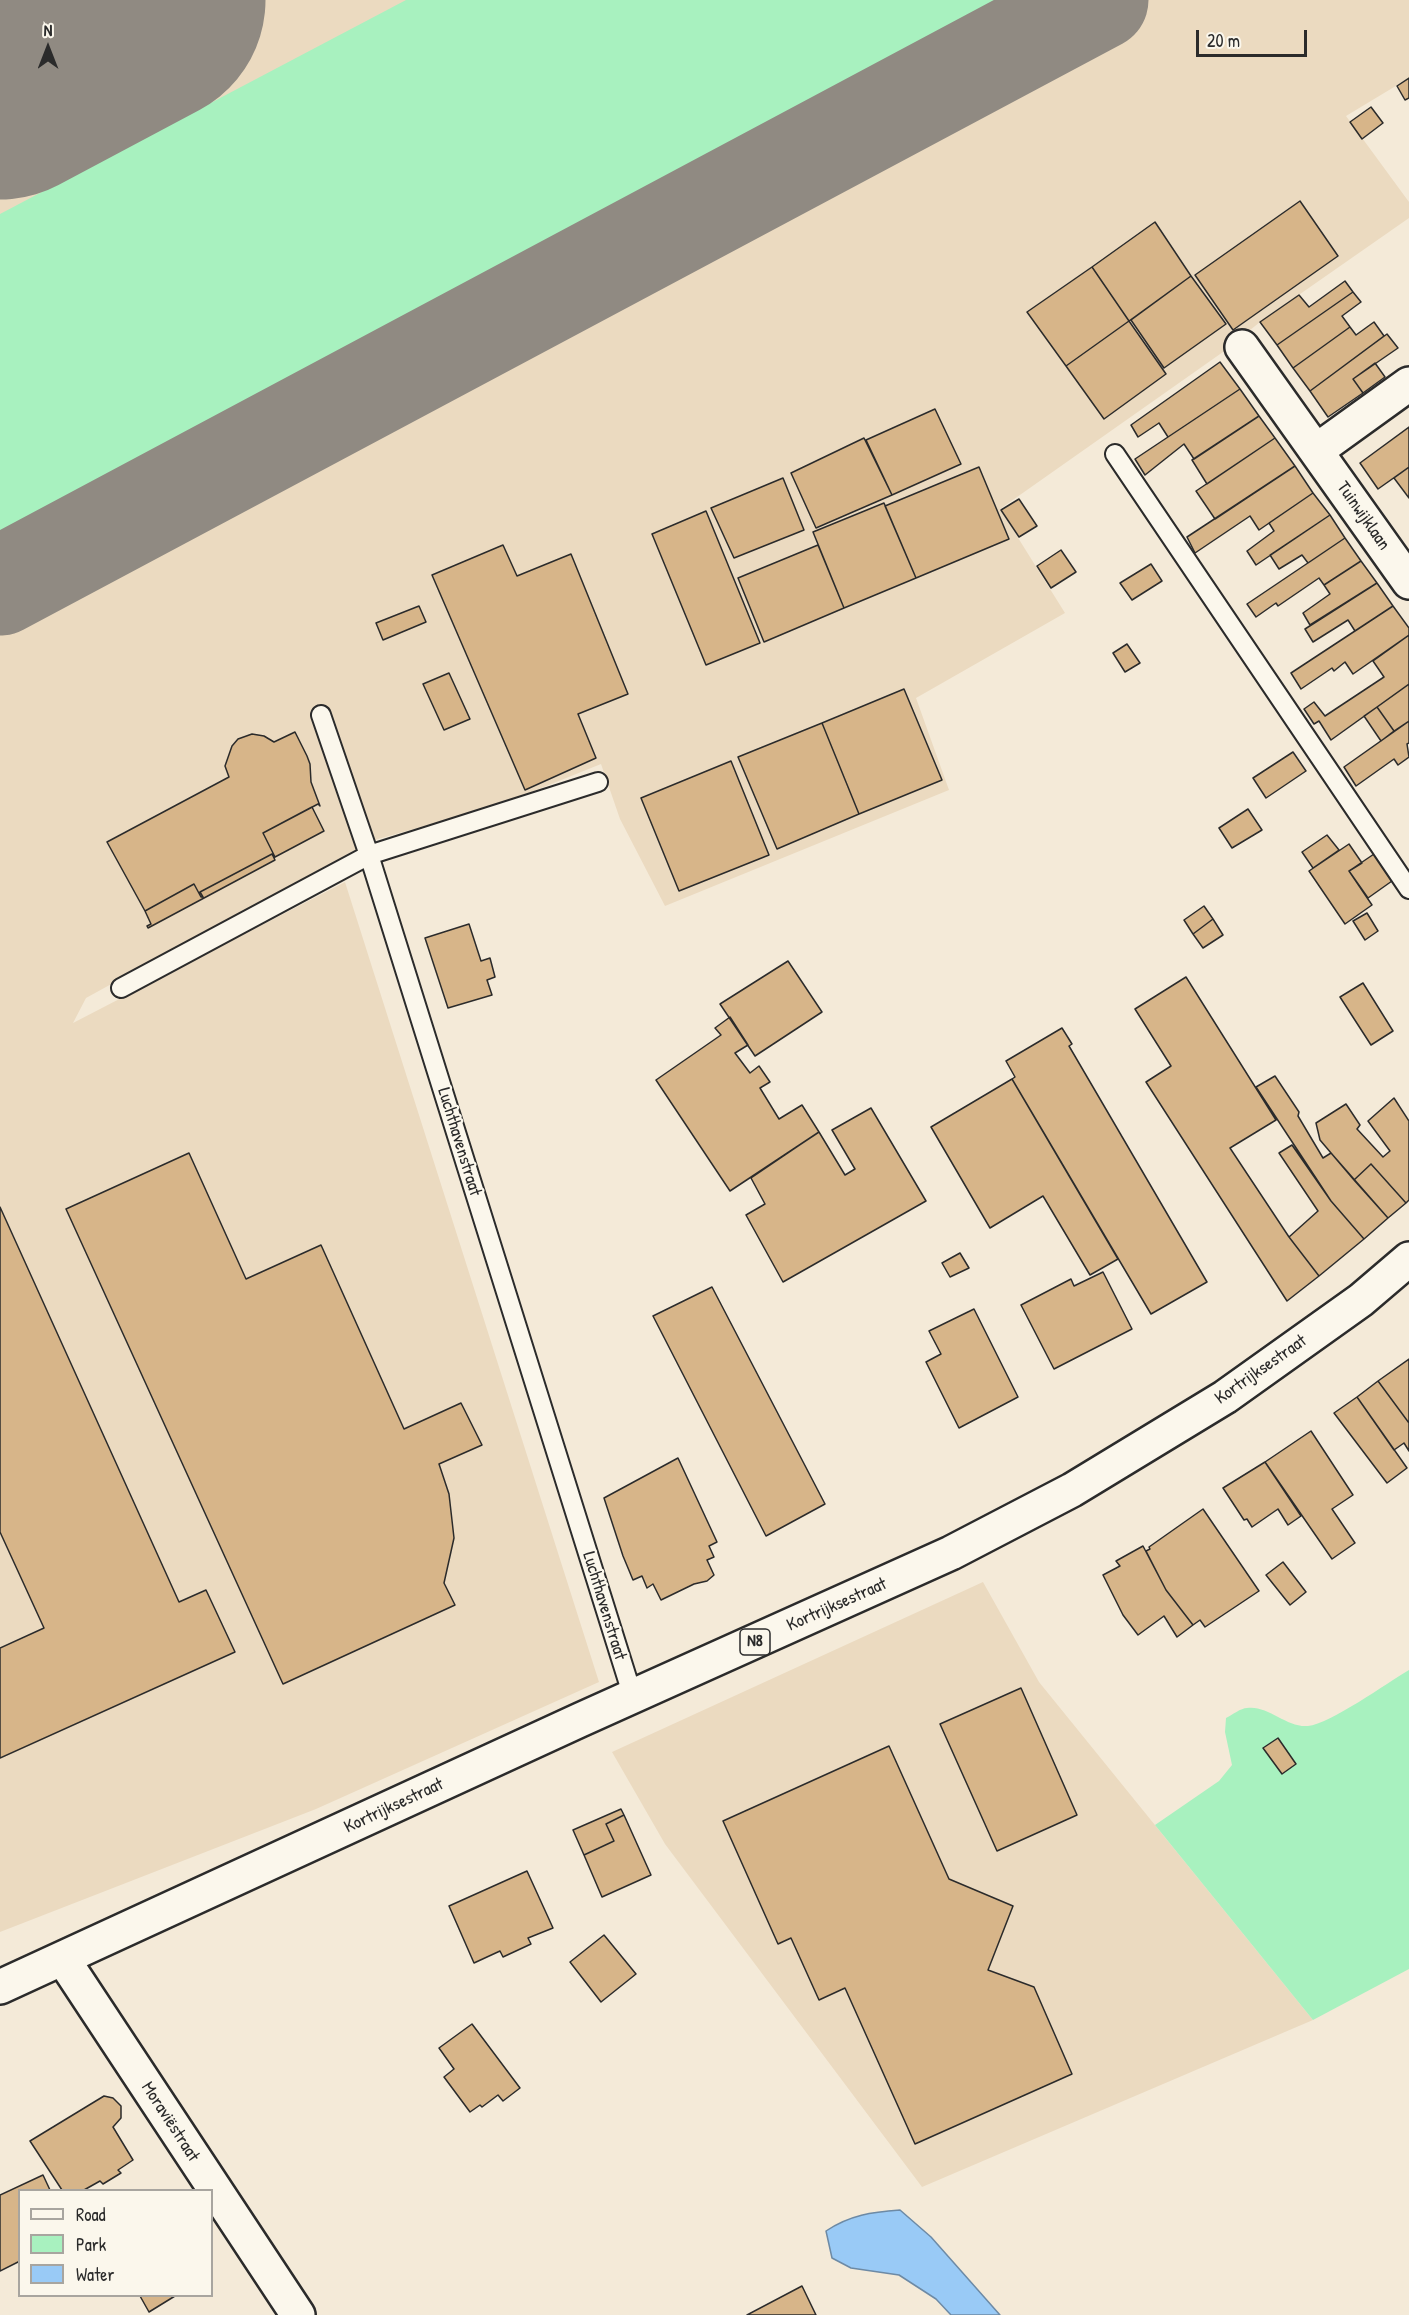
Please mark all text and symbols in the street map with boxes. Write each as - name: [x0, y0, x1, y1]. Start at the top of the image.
- north arrow: [18, 18, 78, 78]
- scale bar: [1199, 18, 1310, 56]
- text: N: [44, 19, 52, 41]
- text: 20 m: [1207, 28, 1240, 53]
- street label: Tuinwijklaan: [1332, 477, 1394, 555]
- street label: Luchthavenstraat: [432, 1085, 486, 1199]
- street label: Kortrijksestraat: [1211, 1330, 1311, 1410]
- street label: Luchthavenstraat: [577, 1549, 631, 1663]
- street label: Kortrijksestraat: [784, 1573, 890, 1637]
- road number: N8: [740, 1629, 770, 1655]
- street label: Kortrijksestraat: [341, 1774, 447, 1838]
- street label: Moraviëstraat: [136, 2078, 204, 2166]
- legend: [18, 2189, 213, 2297]
- text: Road: [76, 2202, 106, 2227]
- text: Park: [76, 2232, 106, 2257]
- text: Water: [76, 2262, 114, 2287]

